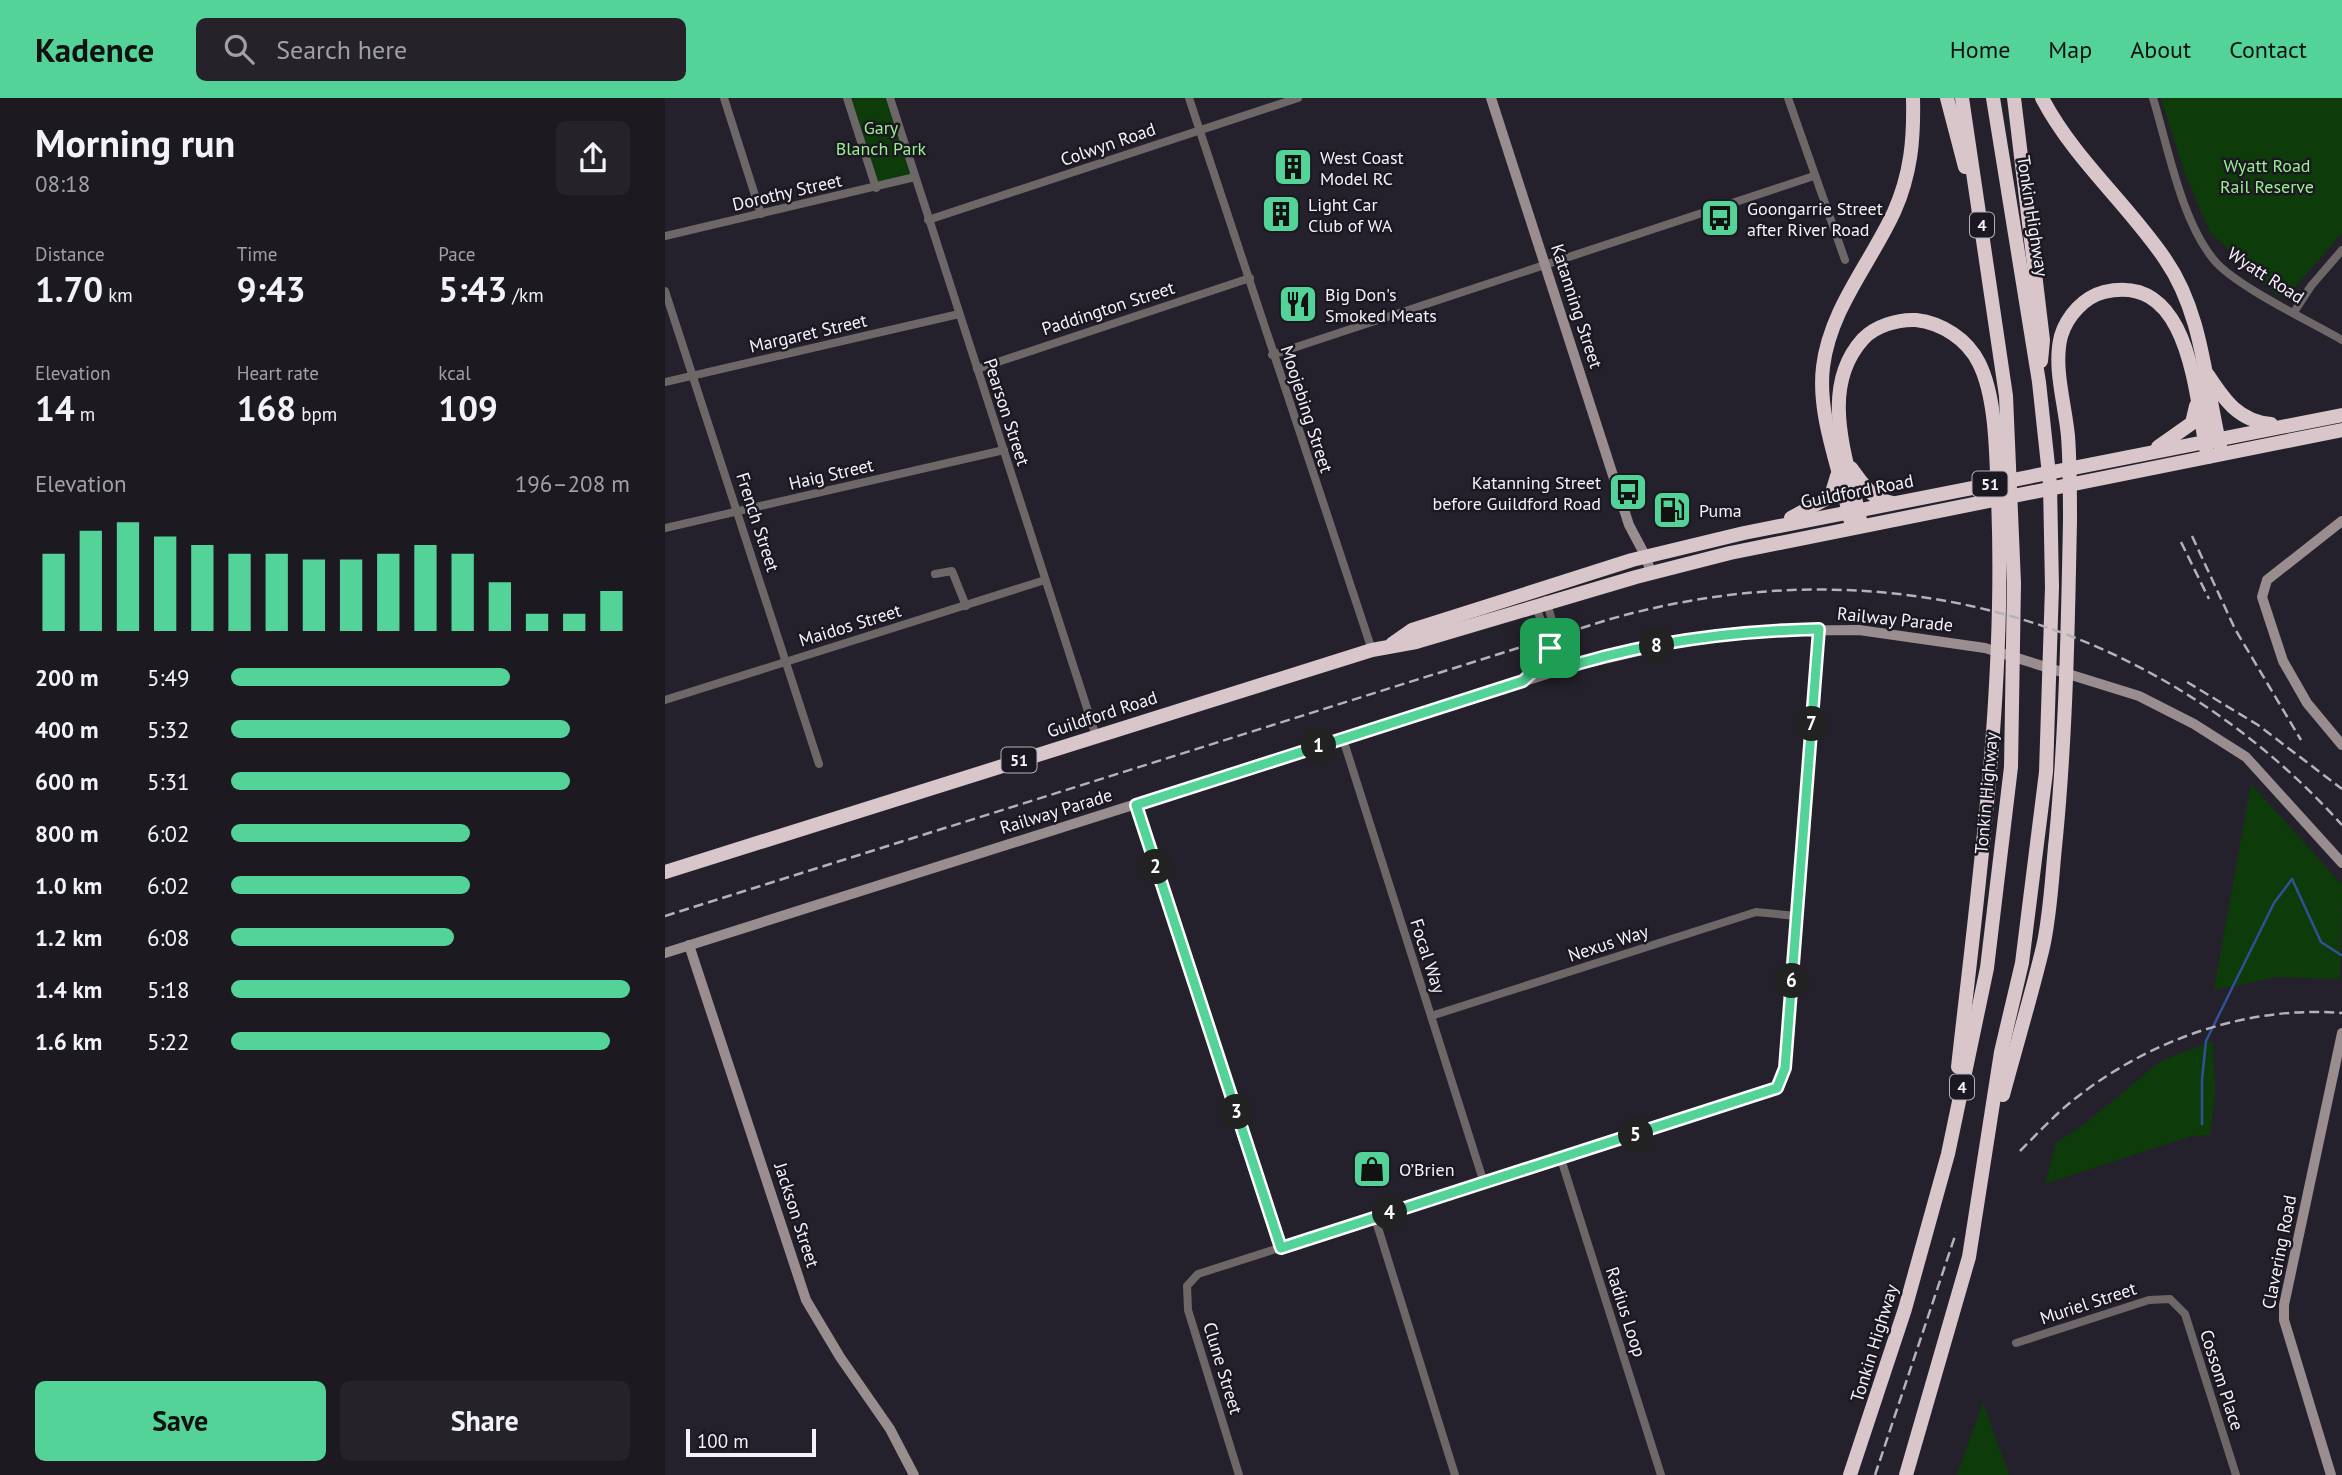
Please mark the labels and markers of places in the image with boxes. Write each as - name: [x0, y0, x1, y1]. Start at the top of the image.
- building icon: West Coast Model RC: [1272, 146, 1314, 188]
- place label: West Coast Model RC: [1320, 146, 1404, 190]
- building icon: Light Car Club of WA: [1260, 193, 1302, 235]
- place label: Light Car Club of WA: [1308, 193, 1393, 237]
- bus stop icon: Goongarrie Street after River Road: [1699, 197, 1741, 239]
- place label: Goongarrie Street after River Road: [1747, 197, 1883, 241]
- restaurant icon: Big Don's Smoked Meats: [1277, 283, 1319, 325]
- place label: Big Don's Smoked Meats: [1325, 283, 1437, 327]
- place label: Katanning Street before Guildford Road: [1432, 471, 1601, 515]
- bus stop icon: Katanning Street before Guildford Road: [1607, 471, 1649, 513]
- fuel station icon: Puma: [1651, 489, 1693, 531]
- place label: Puma: [1699, 499, 1742, 522]
- pin: [1520, 618, 1580, 678]
- pin: 8: [1639, 628, 1675, 664]
- pin: 7: [1795, 706, 1829, 742]
- pin: 1: [1301, 728, 1337, 764]
- pin: 2: [1139, 850, 1173, 884]
- pin: 6: [1775, 964, 1809, 998]
- pin: 3: [1219, 1094, 1255, 1130]
- pin: 5: [1619, 1118, 1653, 1152]
- shop icon: O’Brien: [1351, 1148, 1393, 1190]
- place label: O’Brien: [1399, 1158, 1455, 1181]
- pin: 4: [1373, 1196, 1407, 1230]

